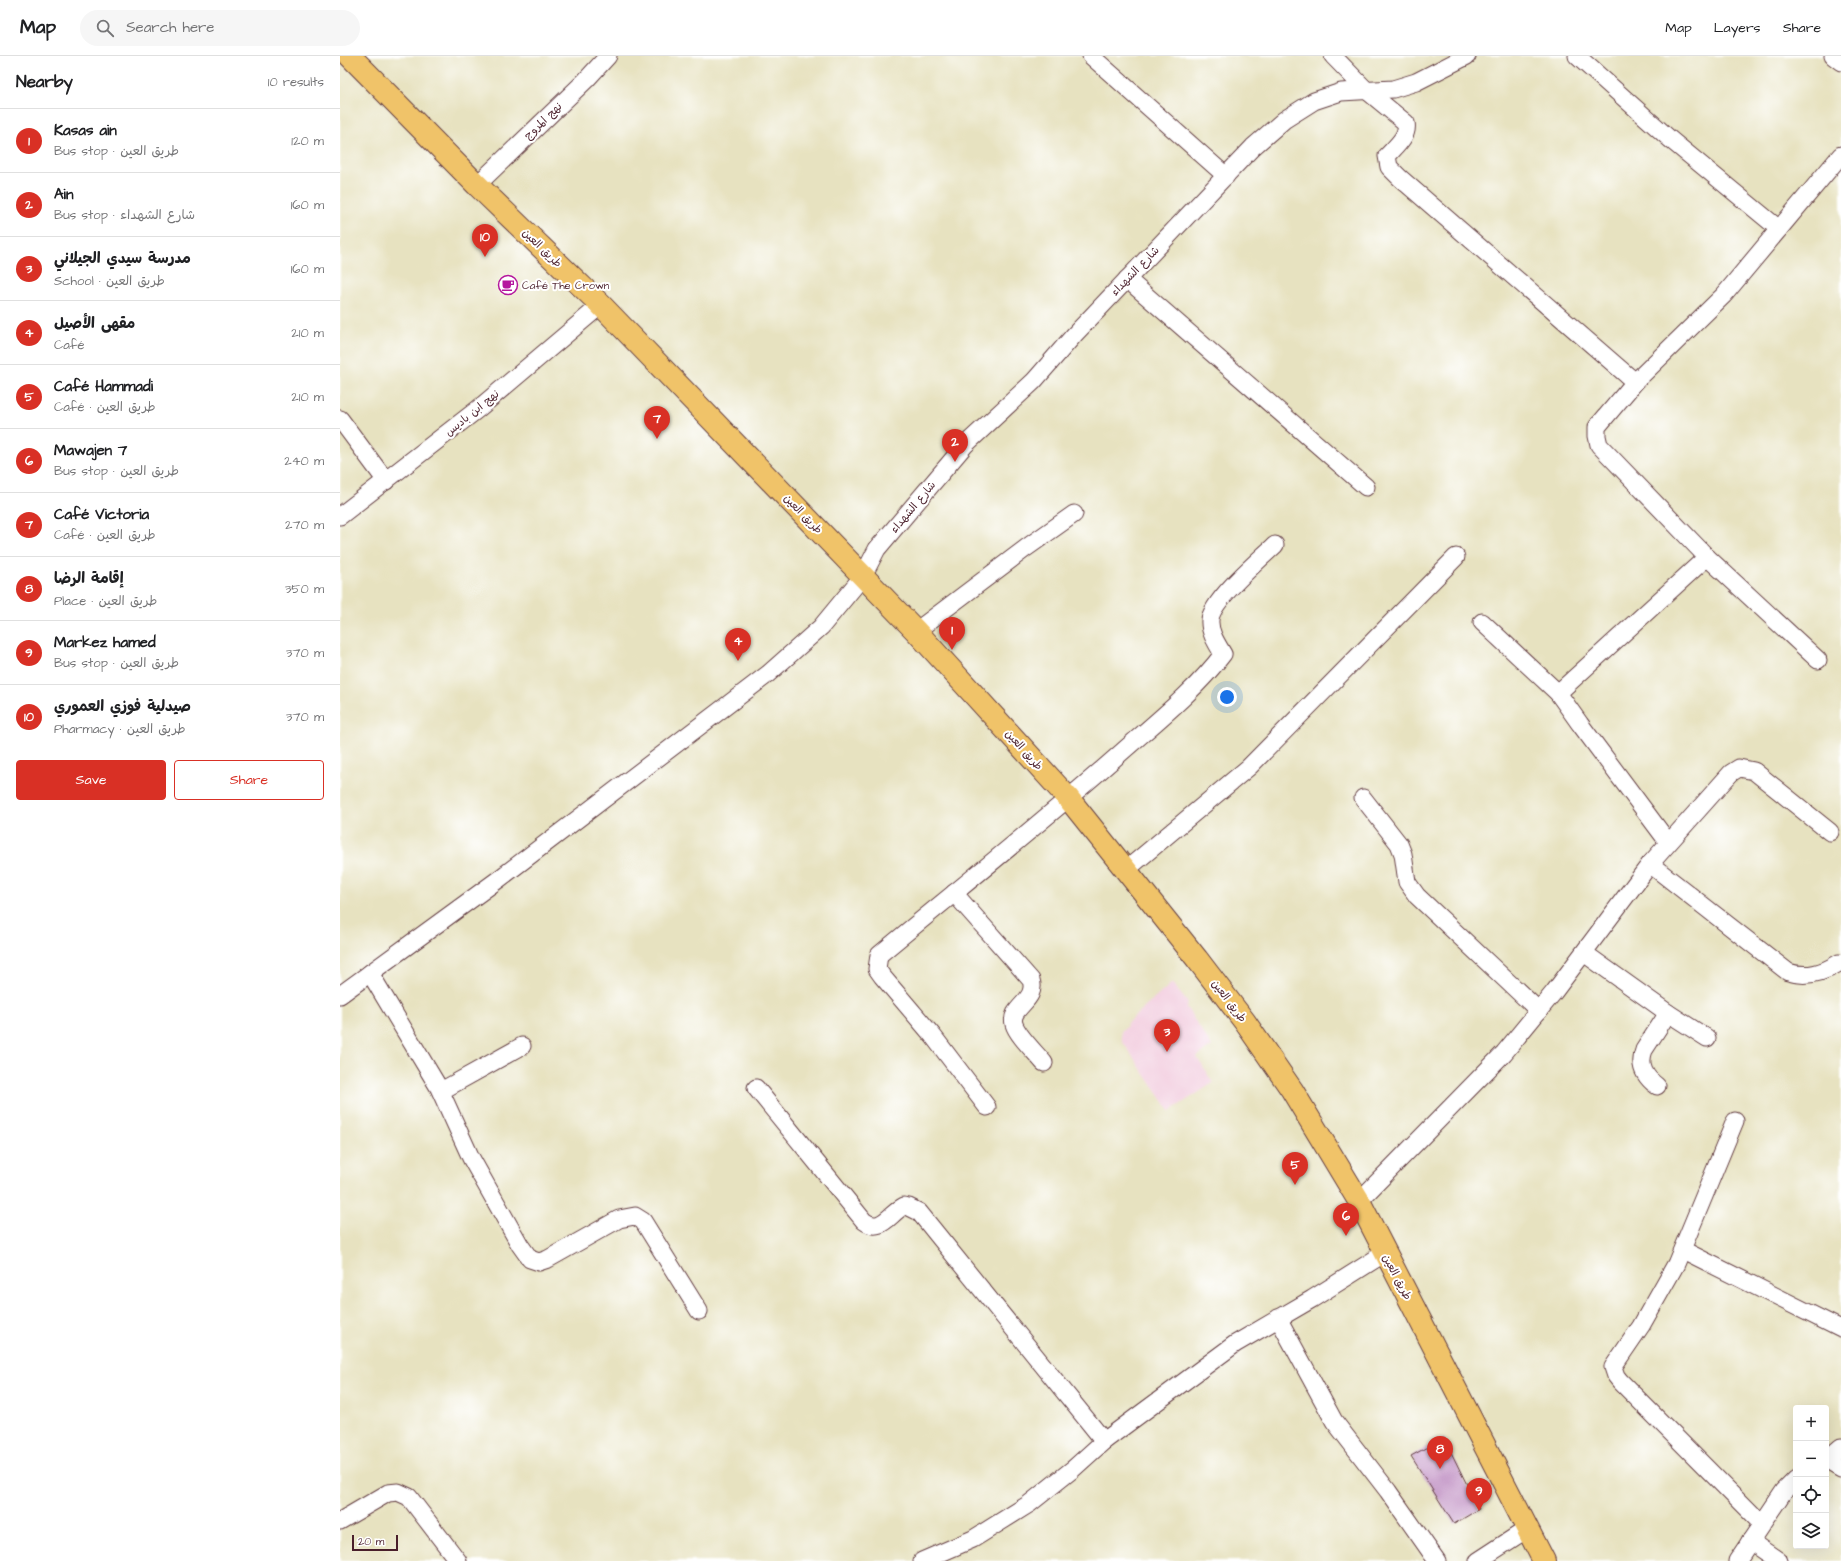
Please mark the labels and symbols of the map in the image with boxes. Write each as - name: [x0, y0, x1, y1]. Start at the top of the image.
- street label: نهج المروج: [521, 99, 565, 143]
- pin: 10: [472, 224, 498, 257]
- street label: طريق العين: [519, 225, 565, 271]
- street label: شارع الشهداء: [1108, 243, 1163, 300]
- cafe icon: Café The Crown: [497, 274, 519, 296]
- place label: Café The Crown: [522, 278, 610, 293]
- street label: نهج ابن باديس: [442, 386, 502, 440]
- pin: 7: [644, 406, 670, 439]
- pin: 2: [942, 429, 968, 462]
- street label: شارع الشهداء: [887, 478, 940, 537]
- street label: طريق العين: [780, 491, 826, 537]
- pin: 1: [939, 617, 965, 650]
- pin: 4: [725, 628, 751, 661]
- your location: [1217, 687, 1237, 707]
- street label: طريق العين: [1002, 727, 1046, 773]
- street label: طريق العين: [1208, 977, 1250, 1025]
- pin: 3: [1154, 1019, 1180, 1052]
- pin: 5: [1282, 1152, 1308, 1185]
- pin: 6: [1333, 1203, 1359, 1236]
- street label: طريق العين: [1379, 1252, 1415, 1302]
- pin: 8: [1427, 1436, 1453, 1469]
- pin: 9: [1466, 1478, 1492, 1511]
- scale bar: [352, 1533, 398, 1552]

